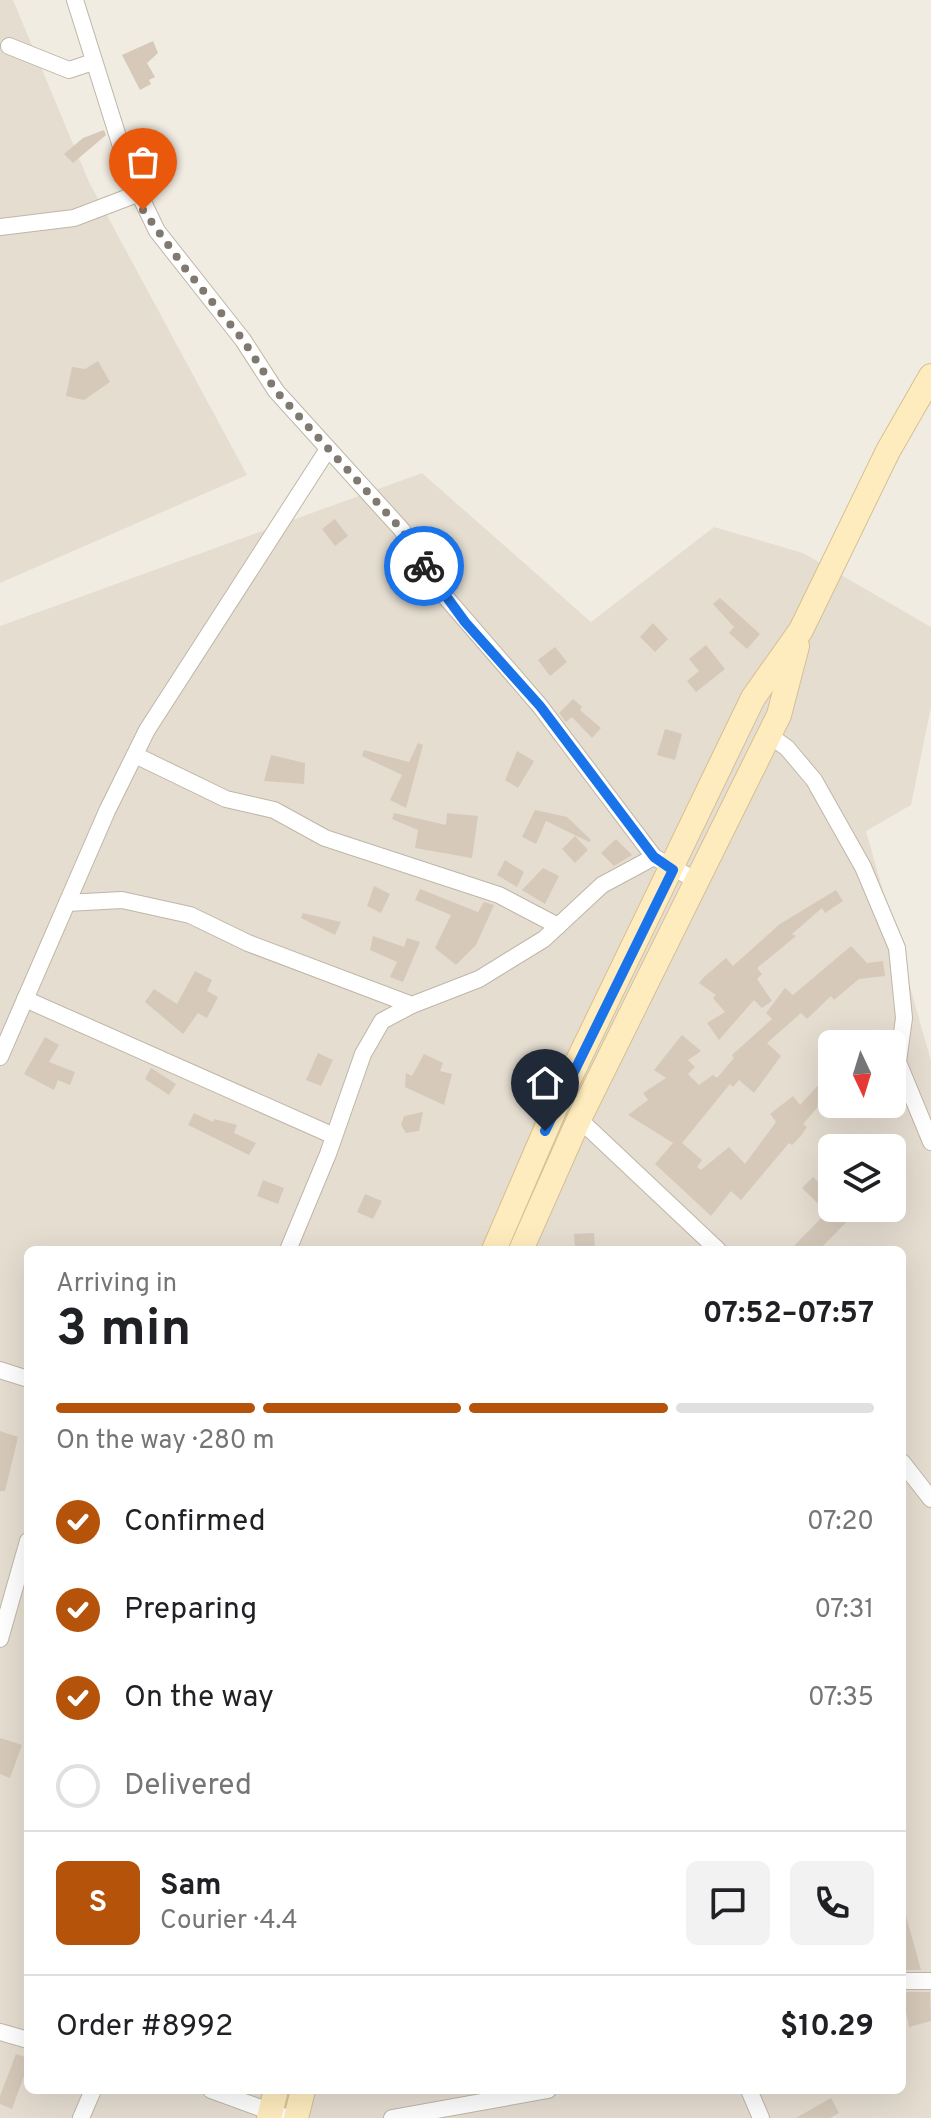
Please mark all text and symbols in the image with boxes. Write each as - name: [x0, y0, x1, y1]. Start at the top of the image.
- pin: [109, 128, 177, 210]
- icon: bag: [121, 140, 165, 184]
- courier: [384, 526, 464, 606]
- icon: bike: [402, 544, 446, 588]
- north arrow: [818, 1030, 906, 1118]
- map controls: [818, 1030, 906, 1222]
- pin: [511, 1049, 579, 1131]
- icon: home: [523, 1061, 567, 1105]
- button: layers: [818, 1134, 906, 1222]
- text: Arriving in: [56, 1268, 177, 1301]
- text: 07:52–07:57: [703, 1296, 874, 1333]
- text: 3 min: [56, 1298, 191, 1364]
- text: On the way · 280 m: [56, 1425, 275, 1458]
- icon: check: [56, 1500, 100, 1544]
- text: Confirmed: [124, 1504, 266, 1541]
- text: 07:20: [807, 1506, 874, 1539]
- icon: check: [56, 1588, 100, 1632]
- text: Preparing: [124, 1592, 257, 1629]
- text: 07:31: [814, 1594, 874, 1627]
- icon: check: [56, 1676, 100, 1720]
- text: On the way: [124, 1680, 274, 1717]
- text: 07:35: [808, 1682, 874, 1715]
- text: Delivered: [124, 1768, 252, 1805]
- button: chat: [686, 1861, 770, 1945]
- button: phone: [790, 1861, 874, 1945]
- text: Sam: [160, 1868, 222, 1905]
- text: S: [89, 1885, 107, 1922]
- text: Courier · 4.4: [160, 1905, 298, 1938]
- text: Order #8992: [56, 2009, 233, 2046]
- text: $10.29: [780, 2009, 874, 2046]

